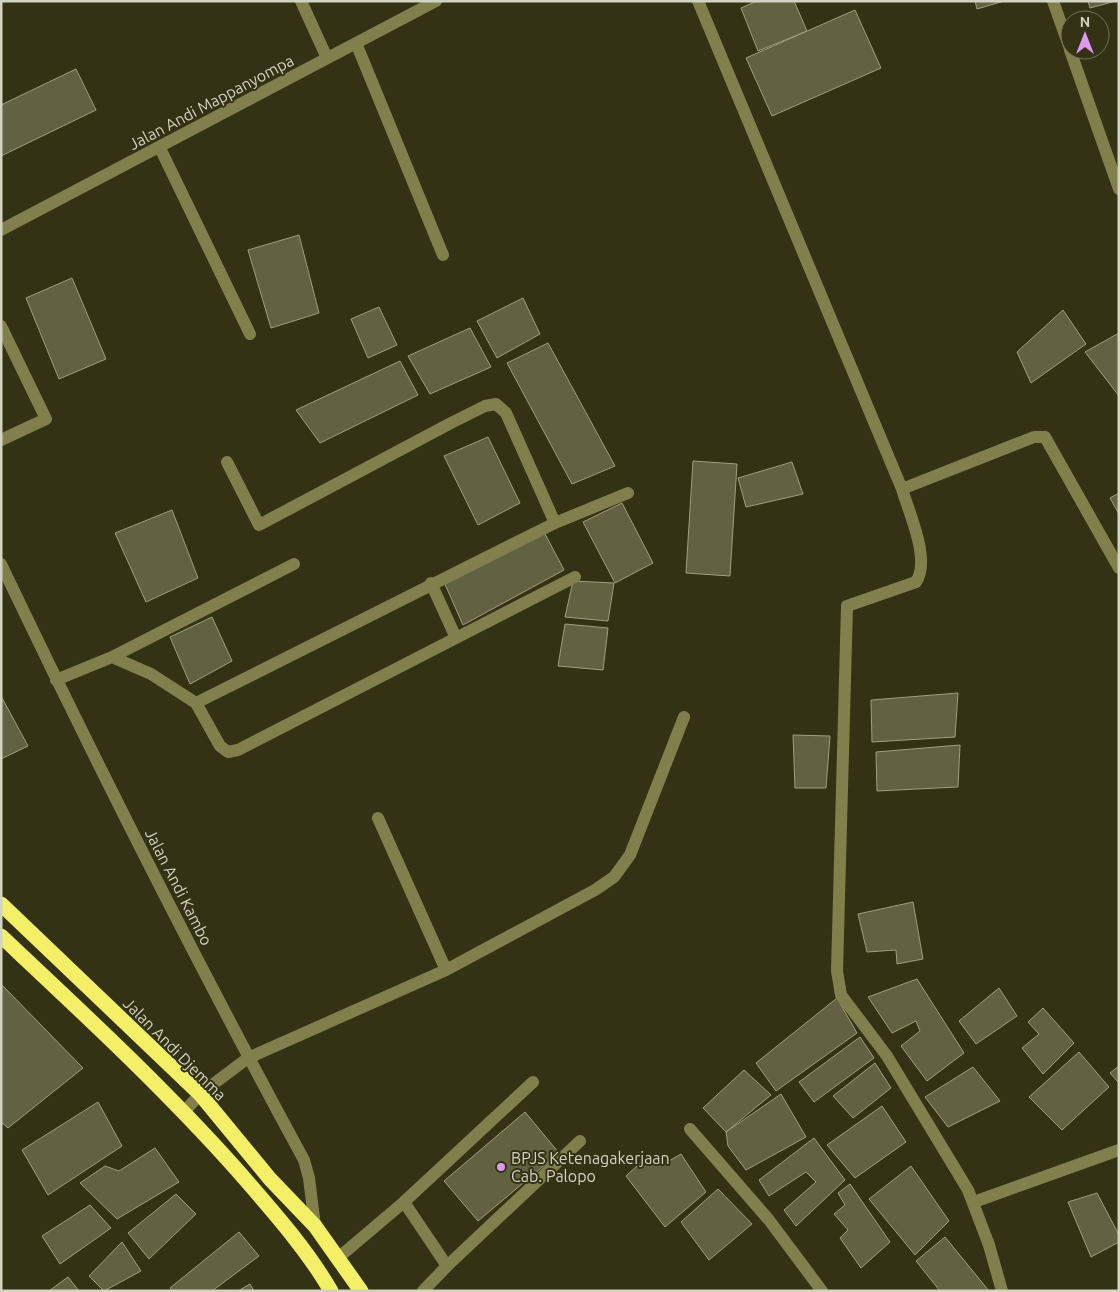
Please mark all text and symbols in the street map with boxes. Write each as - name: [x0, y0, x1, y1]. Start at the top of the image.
- north arrow: [1060, 10, 1110, 60]
- text: N: [1080, 14, 1090, 30]
- street label: Jalan Andi Mappanyompa: [125, 51, 297, 153]
- street label: Jalan Andi Kambo: [142, 826, 216, 948]
- street label: Jalan Andi Djemma: [120, 994, 230, 1104]
- place label: BPJS Ketenagakerjaan Cab. Palopo: [511, 1149, 670, 1185]
- marker: BPJS Ketenagakerjaan Cab. Palopo: [495, 1161, 507, 1173]

